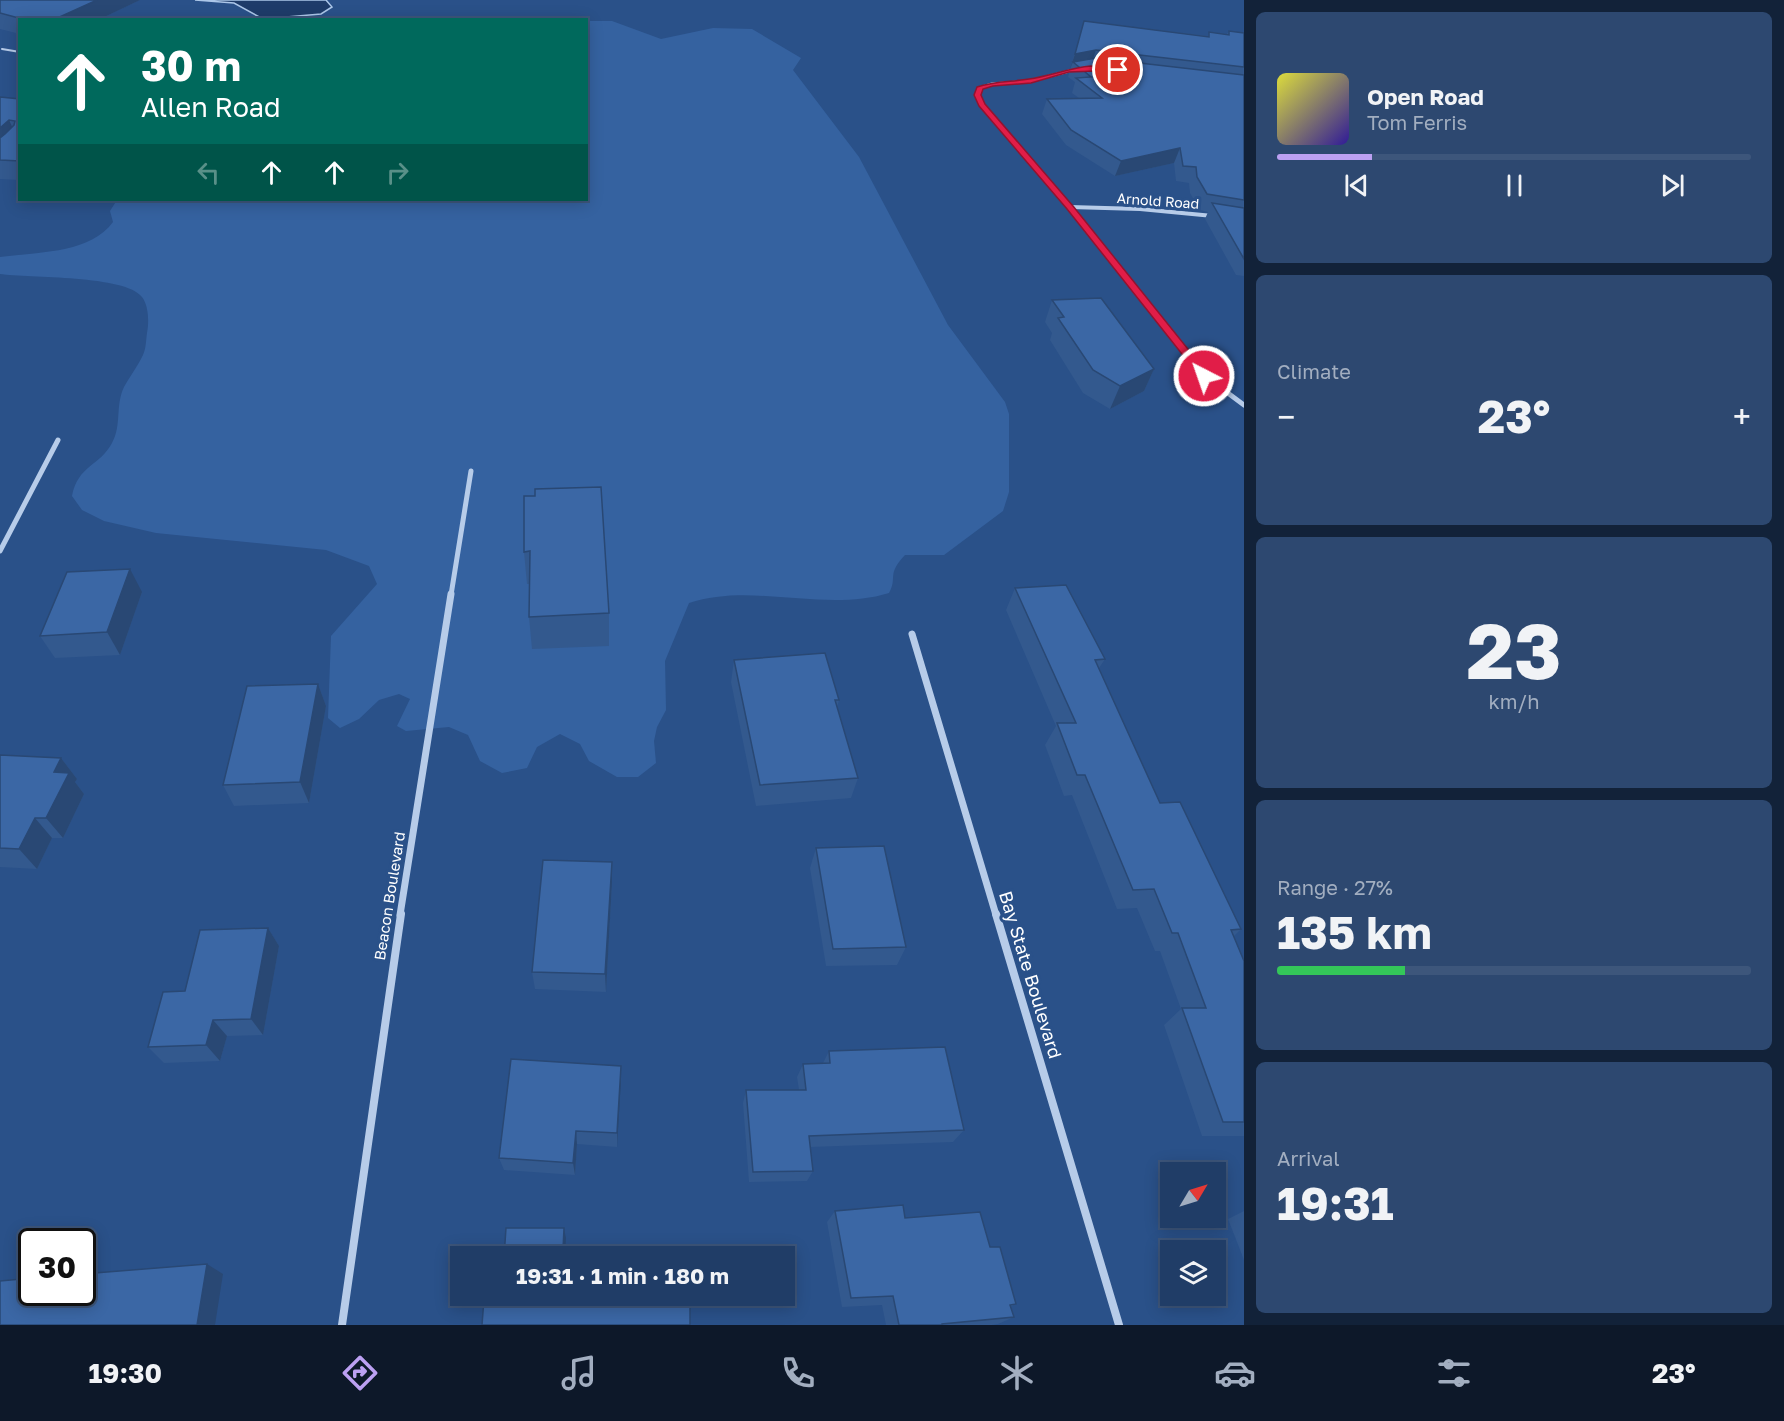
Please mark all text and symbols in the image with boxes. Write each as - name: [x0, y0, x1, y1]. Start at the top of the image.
- text: 30 m: [141, 40, 241, 90]
- icon: ahead: [42, 42, 120, 120]
- pin: [1092, 44, 1143, 95]
- icon: arrive: [1101, 53, 1134, 86]
- text: Open Road: [1367, 83, 1484, 110]
- text: Allen Road: [141, 91, 281, 123]
- text: Tom Ferris: [1367, 110, 1467, 134]
- icon: left: [192, 156, 225, 189]
- icon: ahead: [255, 156, 288, 189]
- icon: ahead: [318, 156, 351, 189]
- icon: right: [381, 156, 414, 189]
- icon: previous: [1340, 169, 1373, 202]
- icon: pause: [1498, 169, 1531, 202]
- icon: next: [1656, 169, 1689, 202]
- street label: Arnold Road: [1116, 189, 1200, 212]
- position arrow: [1172, 344, 1236, 408]
- text: Climate: [1277, 359, 1351, 383]
- text: 23°: [1478, 389, 1550, 443]
- text: −: [1277, 397, 1295, 436]
- text: +: [1733, 397, 1751, 436]
- text: 23: [1466, 603, 1562, 696]
- text: km/h: [1489, 689, 1539, 713]
- street label: Beacon Boulevard: [370, 830, 408, 961]
- text: Range · 27%: [1277, 875, 1393, 899]
- street label: Bay State Boulevard: [995, 888, 1067, 1061]
- text: 135 km: [1277, 905, 1432, 959]
- text: Arrival: [1277, 1146, 1340, 1170]
- north arrow: [1160, 1162, 1226, 1228]
- map controls: [1160, 1162, 1226, 1306]
- text: 19:31: [1277, 1176, 1394, 1230]
- speed limit sign: 30: [18, 1228, 96, 1306]
- button: layers: [1160, 1240, 1226, 1306]
- text: 19:31 · 1 min · 180 m: [516, 1262, 729, 1289]
- icon: directions: [339, 1352, 381, 1394]
- icon: music: [558, 1352, 600, 1394]
- icon: phone: [777, 1352, 819, 1394]
- icon: climate: [996, 1352, 1038, 1394]
- icon: car: [1214, 1352, 1256, 1394]
- icon: filters: [1433, 1352, 1475, 1394]
- text: 19:30: [88, 1357, 162, 1389]
- text: 23°: [1652, 1357, 1696, 1389]

